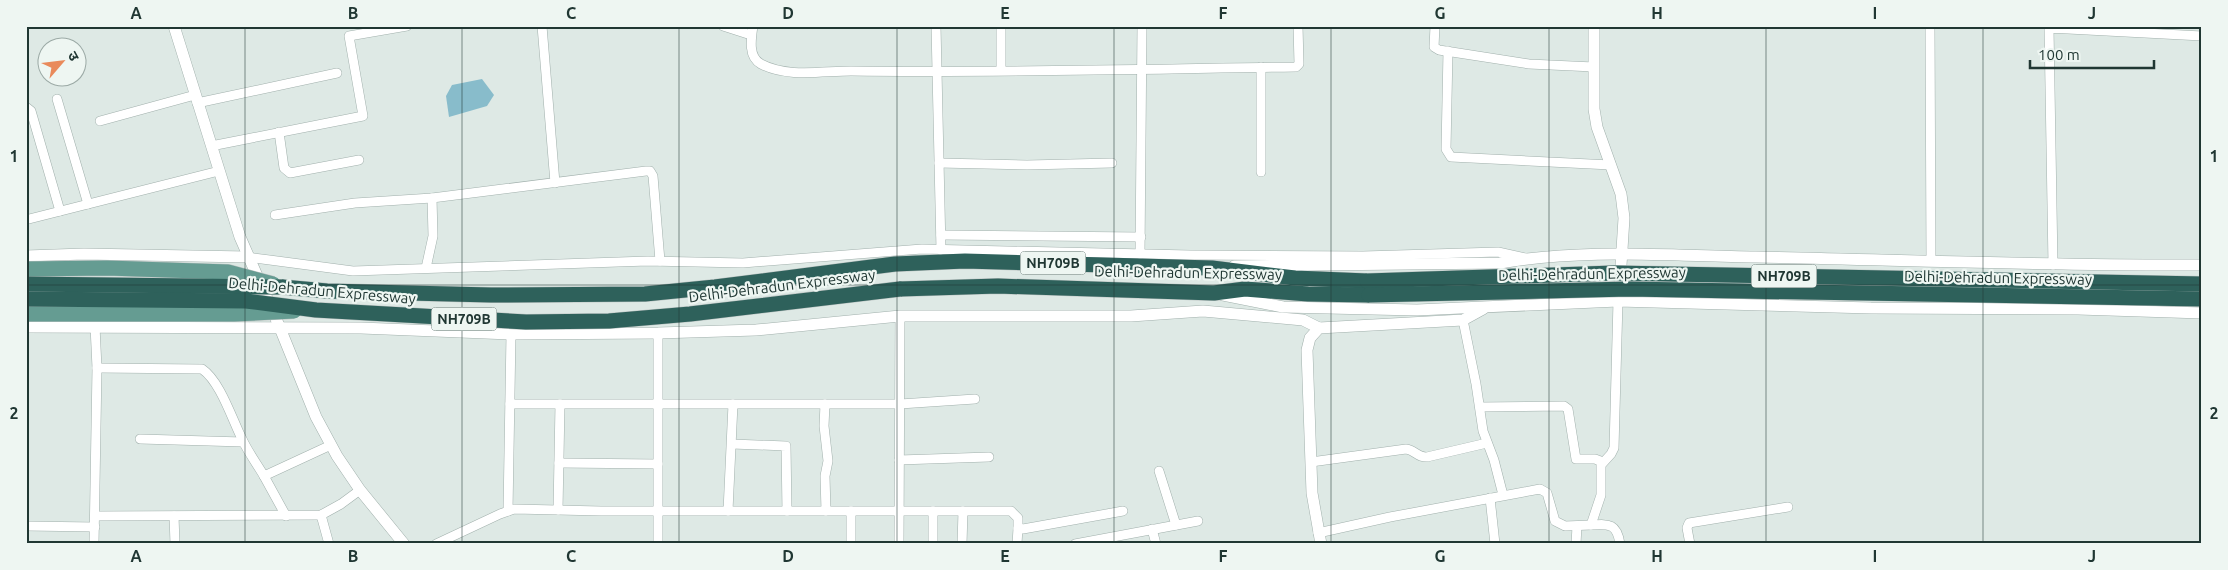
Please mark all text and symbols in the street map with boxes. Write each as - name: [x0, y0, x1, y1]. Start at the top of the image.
- text: A: [130, 4, 142, 22]
- text: B: [348, 4, 358, 22]
- text: C: [566, 4, 576, 22]
- text: D: [782, 4, 794, 22]
- text: E: [1000, 4, 1010, 22]
- text: F: [1219, 4, 1228, 22]
- text: G: [1434, 4, 1446, 22]
- text: H: [1651, 4, 1663, 22]
- text: I: [1873, 4, 1877, 22]
- text: J: [2088, 4, 2096, 22]
- north arrow: [38, 38, 88, 88]
- scale bar: [2030, 38, 2154, 70]
- text: 100 m: [2038, 46, 2080, 63]
- text: उ: [64, 49, 83, 64]
- text: 1: [9, 147, 19, 165]
- text: 1: [2209, 147, 2219, 165]
- road number: NH709B: [1020, 252, 1086, 274]
- street label: Delhi-Dehradun Expressway: [1094, 262, 1282, 283]
- street label: Delhi-Dehradun Expressway: [1498, 263, 1686, 284]
- road number: NH709B: [1752, 264, 1816, 288]
- street label: Delhi-Dehradun Expressway: [688, 266, 876, 305]
- street label: Delhi-Dehradun Expressway: [1904, 267, 2092, 288]
- street label: Delhi-Dehradun Expressway: [228, 274, 416, 307]
- road number: NH709B: [432, 308, 496, 330]
- text: 2: [9, 404, 19, 422]
- text: 2: [2209, 404, 2219, 422]
- text: A: [130, 547, 142, 565]
- text: B: [348, 547, 358, 565]
- text: C: [566, 547, 576, 565]
- text: D: [782, 547, 794, 565]
- text: E: [1000, 547, 1010, 565]
- text: F: [1219, 547, 1228, 565]
- text: G: [1434, 547, 1446, 565]
- text: H: [1651, 547, 1663, 565]
- text: I: [1873, 547, 1877, 565]
- text: J: [2088, 547, 2096, 565]

